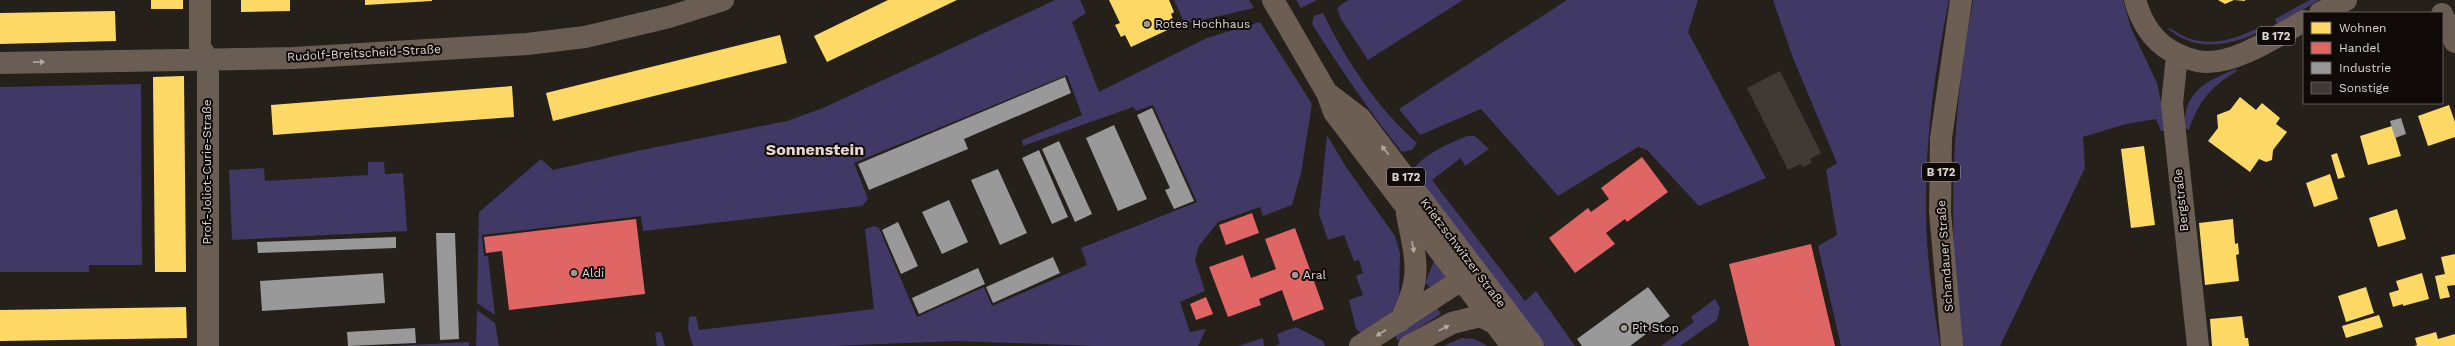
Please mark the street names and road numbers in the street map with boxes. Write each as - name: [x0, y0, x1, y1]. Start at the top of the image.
- road number: B 172: [2257, 27, 2295, 45]
- street label: Rudolf-Breitscheid-Straße: [287, 42, 441, 64]
- street label: Prof.-Joliot-Curie-Straße: [200, 99, 214, 245]
- road number: B 172: [1922, 163, 1960, 181]
- road number: B 172: [1387, 168, 1425, 186]
- street label: Bergstraße: [2171, 168, 2191, 232]
- street label: Krietzschwitzer Straße: [1417, 196, 1509, 310]
- street label: Schandauer Straße: [1934, 200, 1956, 312]

